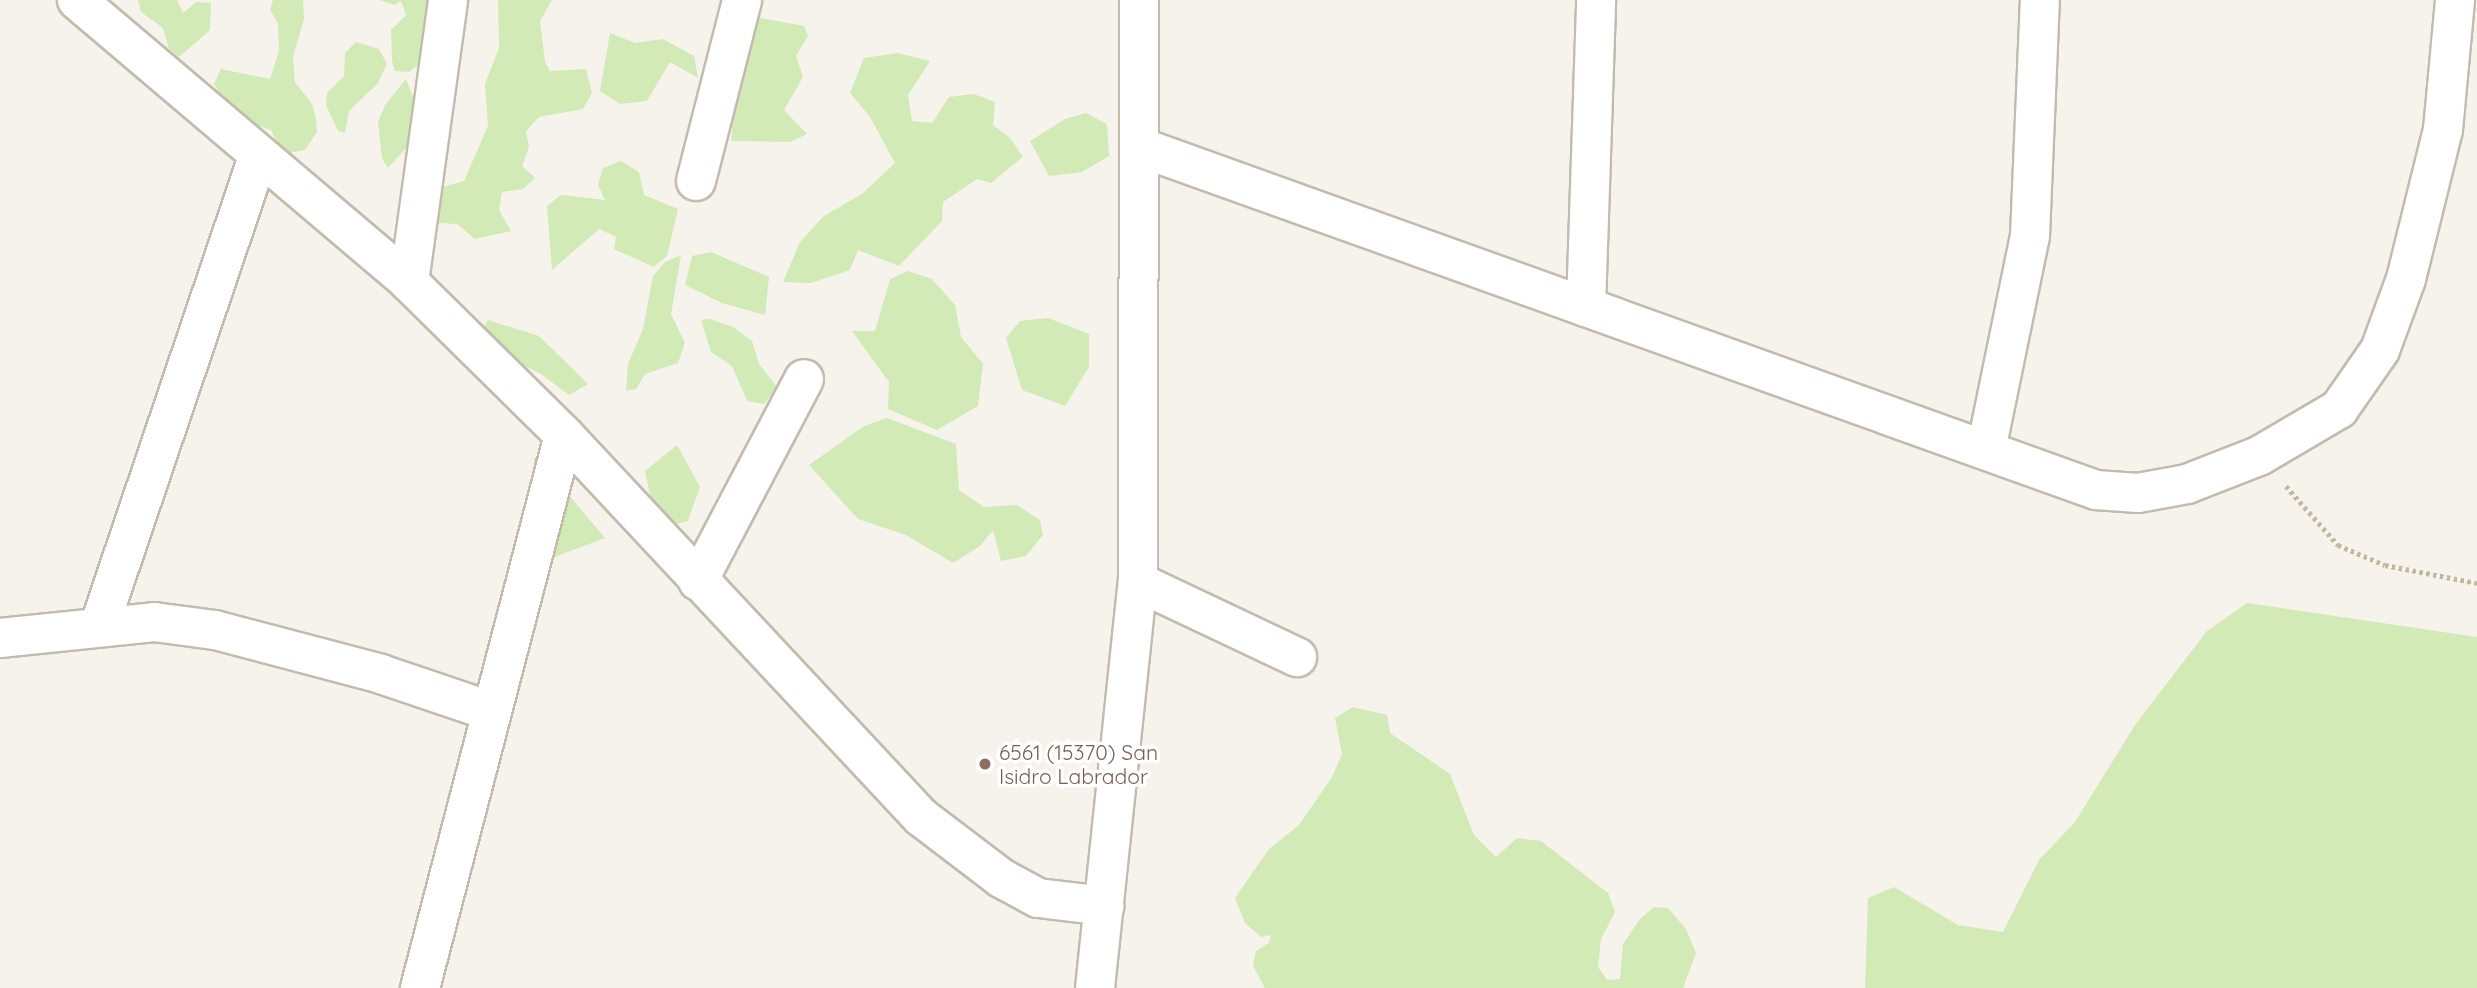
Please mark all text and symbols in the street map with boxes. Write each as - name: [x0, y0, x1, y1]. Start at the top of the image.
- place label: 6561 (15370) San Isidro Labrador: [999, 739, 1158, 789]
- marker: 6561 (15370) San Isidro Labrador: [977, 756, 993, 772]

